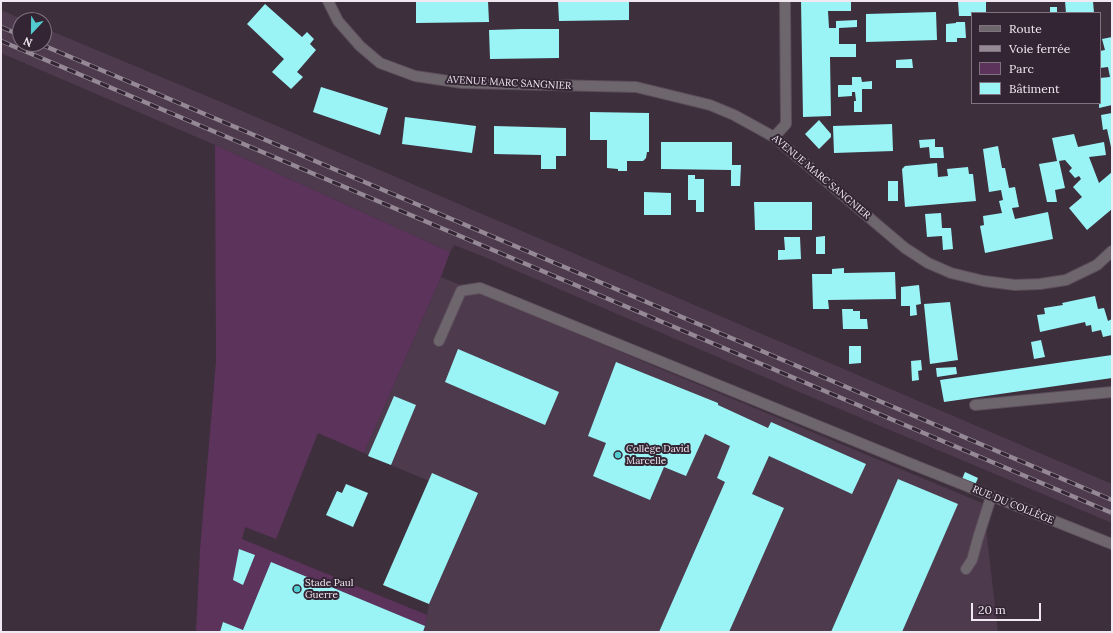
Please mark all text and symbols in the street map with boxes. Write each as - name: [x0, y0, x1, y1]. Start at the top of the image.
- north arrow: [12, 12, 52, 52]
- legend: [971, 12, 1101, 104]
- text: Route: [1009, 21, 1042, 36]
- text: N: [21, 34, 34, 50]
- text: Voie ferrée: [1009, 41, 1070, 56]
- text: Parc: [1009, 61, 1034, 76]
- street label: AVENUE MARC SANGNIER: [447, 74, 571, 92]
- text: Bâtiment: [1009, 81, 1060, 96]
- street label: AVENUE MARC SANGNIER: [769, 132, 873, 222]
- place label: Collège David Marcelle: [626, 443, 690, 466]
- marker: Collège David Marcelle: [613, 450, 623, 460]
- street label: RUE DU COLLÈGE: [971, 483, 1055, 527]
- place label: Stade Paul Guerre: [305, 577, 353, 600]
- marker: Stade Paul Guerre: [292, 584, 302, 594]
- scale bar: [973, 595, 1043, 621]
- text: 20 m: [978, 602, 1006, 617]

